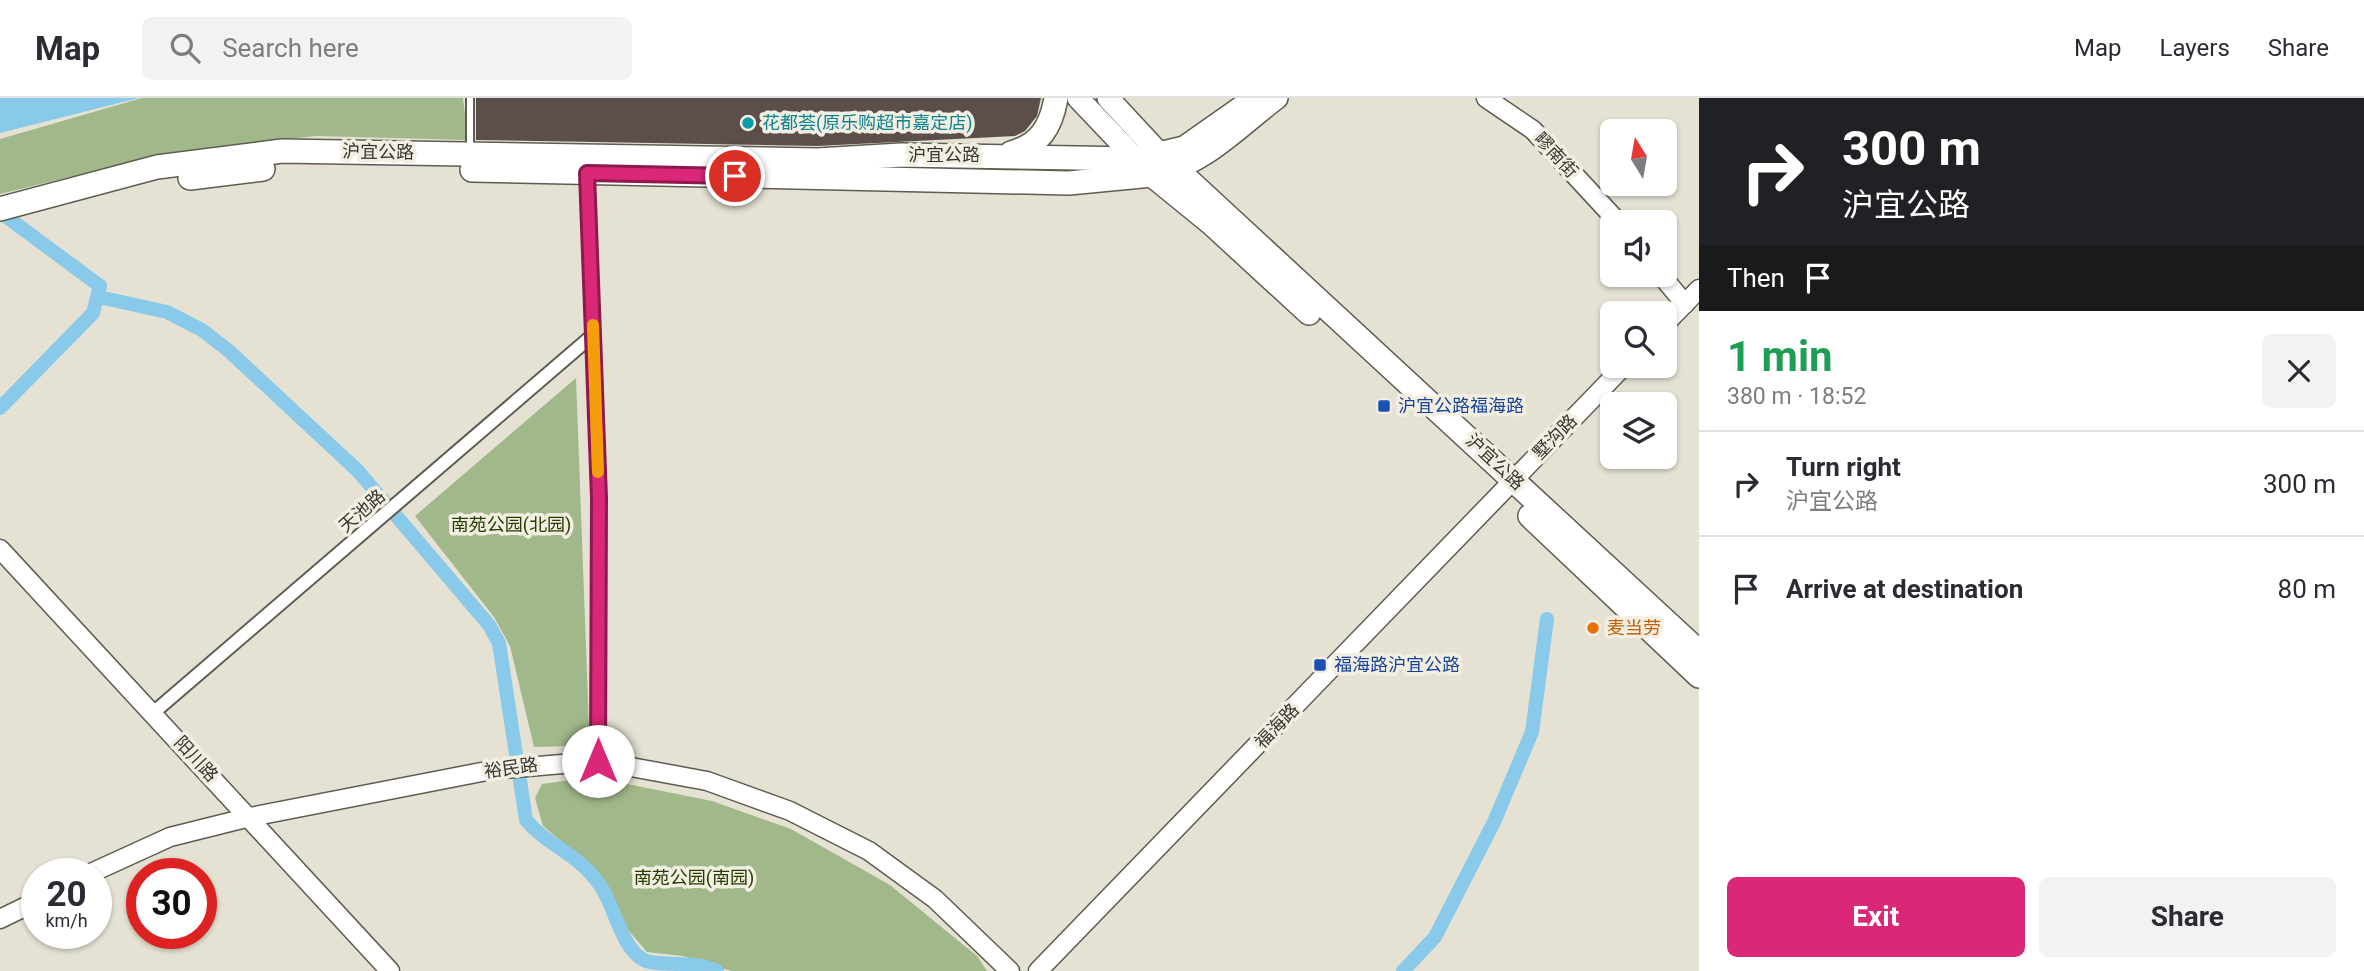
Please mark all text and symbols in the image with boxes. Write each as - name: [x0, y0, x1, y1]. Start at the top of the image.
- search box: [142, 17, 632, 80]
- text: Map: [35, 29, 100, 68]
- icon: search: [166, 29, 204, 67]
- text: Search here: [222, 33, 359, 63]
- text: Map: [2074, 34, 2122, 62]
- text: Layers: [2160, 34, 2230, 62]
- text: Share: [2268, 34, 2329, 62]
- place label: 花都荟(原乐购超市嘉定店): [762, 112, 972, 134]
- marker: 花都荟(原乐购超市嘉定店): [740, 115, 756, 131]
- north arrow: [1600, 119, 1676, 196]
- map controls: [1600, 119, 1677, 469]
- text: 300 m: [1842, 120, 1981, 177]
- icon: right: [1727, 126, 1818, 217]
- street label: 疁南街: [1530, 128, 1582, 182]
- street label: 沪宜公路: [342, 140, 414, 163]
- street label: 沪宜公路: [908, 144, 980, 165]
- pin: [705, 146, 765, 206]
- icon: arrive: [716, 157, 754, 195]
- text: 沪宜公路: [1842, 186, 1970, 224]
- button: sound: [1600, 210, 1677, 287]
- icon: arrive: [1799, 259, 1837, 297]
- text: Then: [1727, 263, 1785, 293]
- button: search: [1600, 301, 1677, 378]
- text: 1 min: [1727, 332, 1833, 381]
- button: close: [2262, 334, 2336, 408]
- text: 380 m · 18:52: [1727, 383, 1866, 410]
- button: layers: [1600, 392, 1677, 469]
- place label: 沪宜公路福海路: [1398, 395, 1524, 416]
- marker: 沪宜公路福海路: [1376, 398, 1392, 414]
- street label: 墅沟路: [1528, 410, 1581, 463]
- street label: 沪宜公路: [1462, 429, 1529, 494]
- text: Turn right: [1786, 452, 1901, 482]
- icon: right: [1727, 465, 1765, 503]
- text: 300 m: [2263, 469, 2336, 499]
- street label: 天池路: [334, 485, 389, 536]
- text: 沪宜公路: [1786, 488, 1878, 515]
- park label: 南苑公园(北园): [451, 514, 571, 536]
- icon: arrive: [1727, 570, 1765, 608]
- text: Arrive at destination: [1786, 574, 2023, 604]
- text: 80 m: [2278, 574, 2336, 604]
- place label: 麦当劳: [1607, 617, 1661, 638]
- marker: 麦当劳: [1585, 620, 1601, 636]
- place label: 福海路沪宜公路: [1334, 654, 1460, 675]
- marker: 福海路沪宜公路: [1312, 657, 1328, 673]
- street label: 福海路: [1250, 699, 1303, 752]
- position arrow: [561, 724, 635, 798]
- street label: 阳川路: [170, 732, 222, 786]
- street label: 裕民路: [483, 753, 539, 782]
- speed limit sign: 30: [126, 858, 217, 949]
- park label: 南苑公园(南园): [634, 867, 754, 889]
- text: 20: [46, 874, 87, 915]
- button: Exit: [1727, 877, 2025, 957]
- button: Share: [2039, 877, 2336, 957]
- text: km/h: [45, 910, 88, 931]

